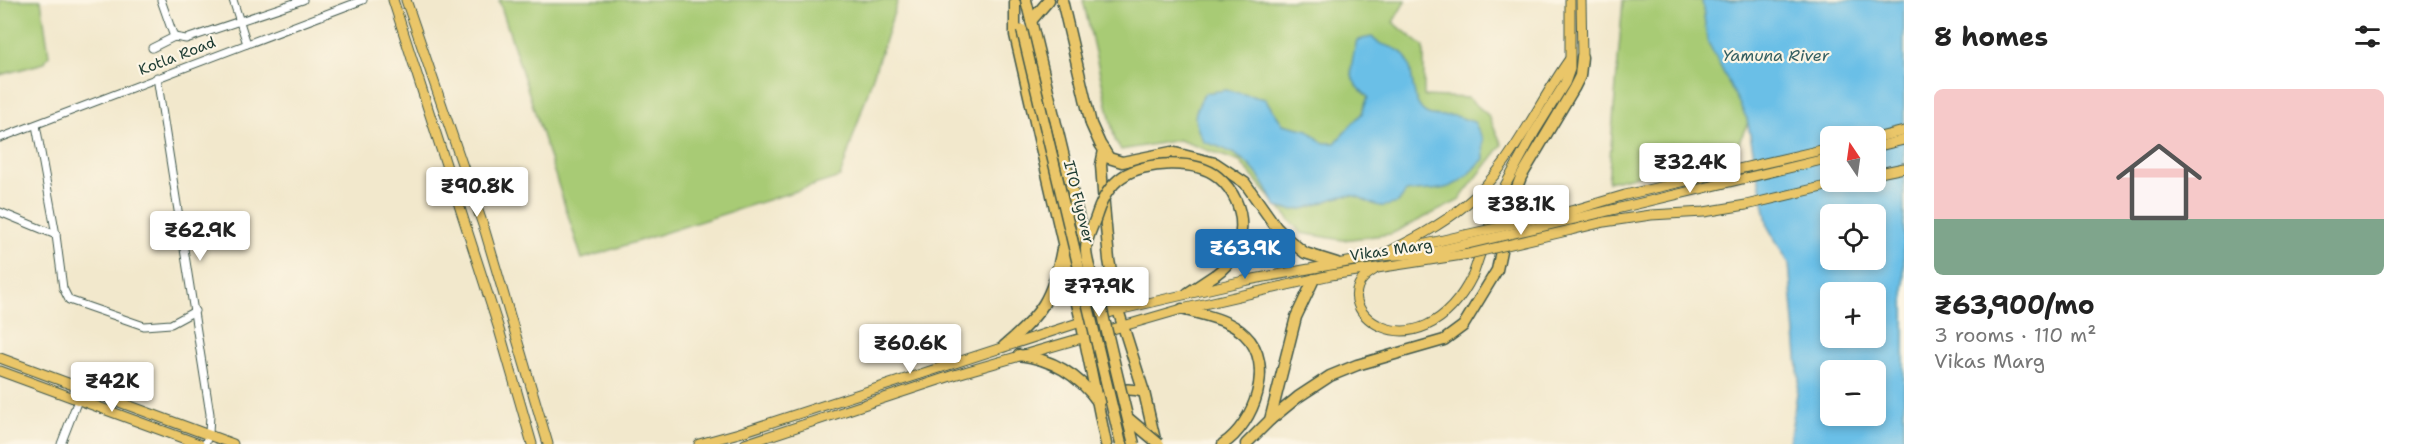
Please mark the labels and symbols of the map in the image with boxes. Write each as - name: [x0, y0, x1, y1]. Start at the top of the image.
- street label: Kotla Road: [136, 32, 219, 80]
- water label: Yamuna River: [1723, 45, 1830, 66]
- north arrow: [1820, 126, 1886, 192]
- pin: ₹32.4K: [1641, 143, 1739, 194]
- street label: ITO Flyover: [1059, 158, 1099, 246]
- pin: ₹90.8K: [428, 167, 526, 218]
- pin: ₹38.1K: [1472, 185, 1570, 236]
- pin: ₹62.9K: [151, 211, 249, 262]
- pin: ₹63.9K: [1196, 229, 1294, 280]
- street label: Vikas Marg: [1348, 234, 1434, 266]
- pin: ₹77.9K: [1050, 267, 1148, 318]
- pin: ₹60.6K: [861, 324, 959, 375]
- pin: ₹42K: [76, 362, 148, 413]

